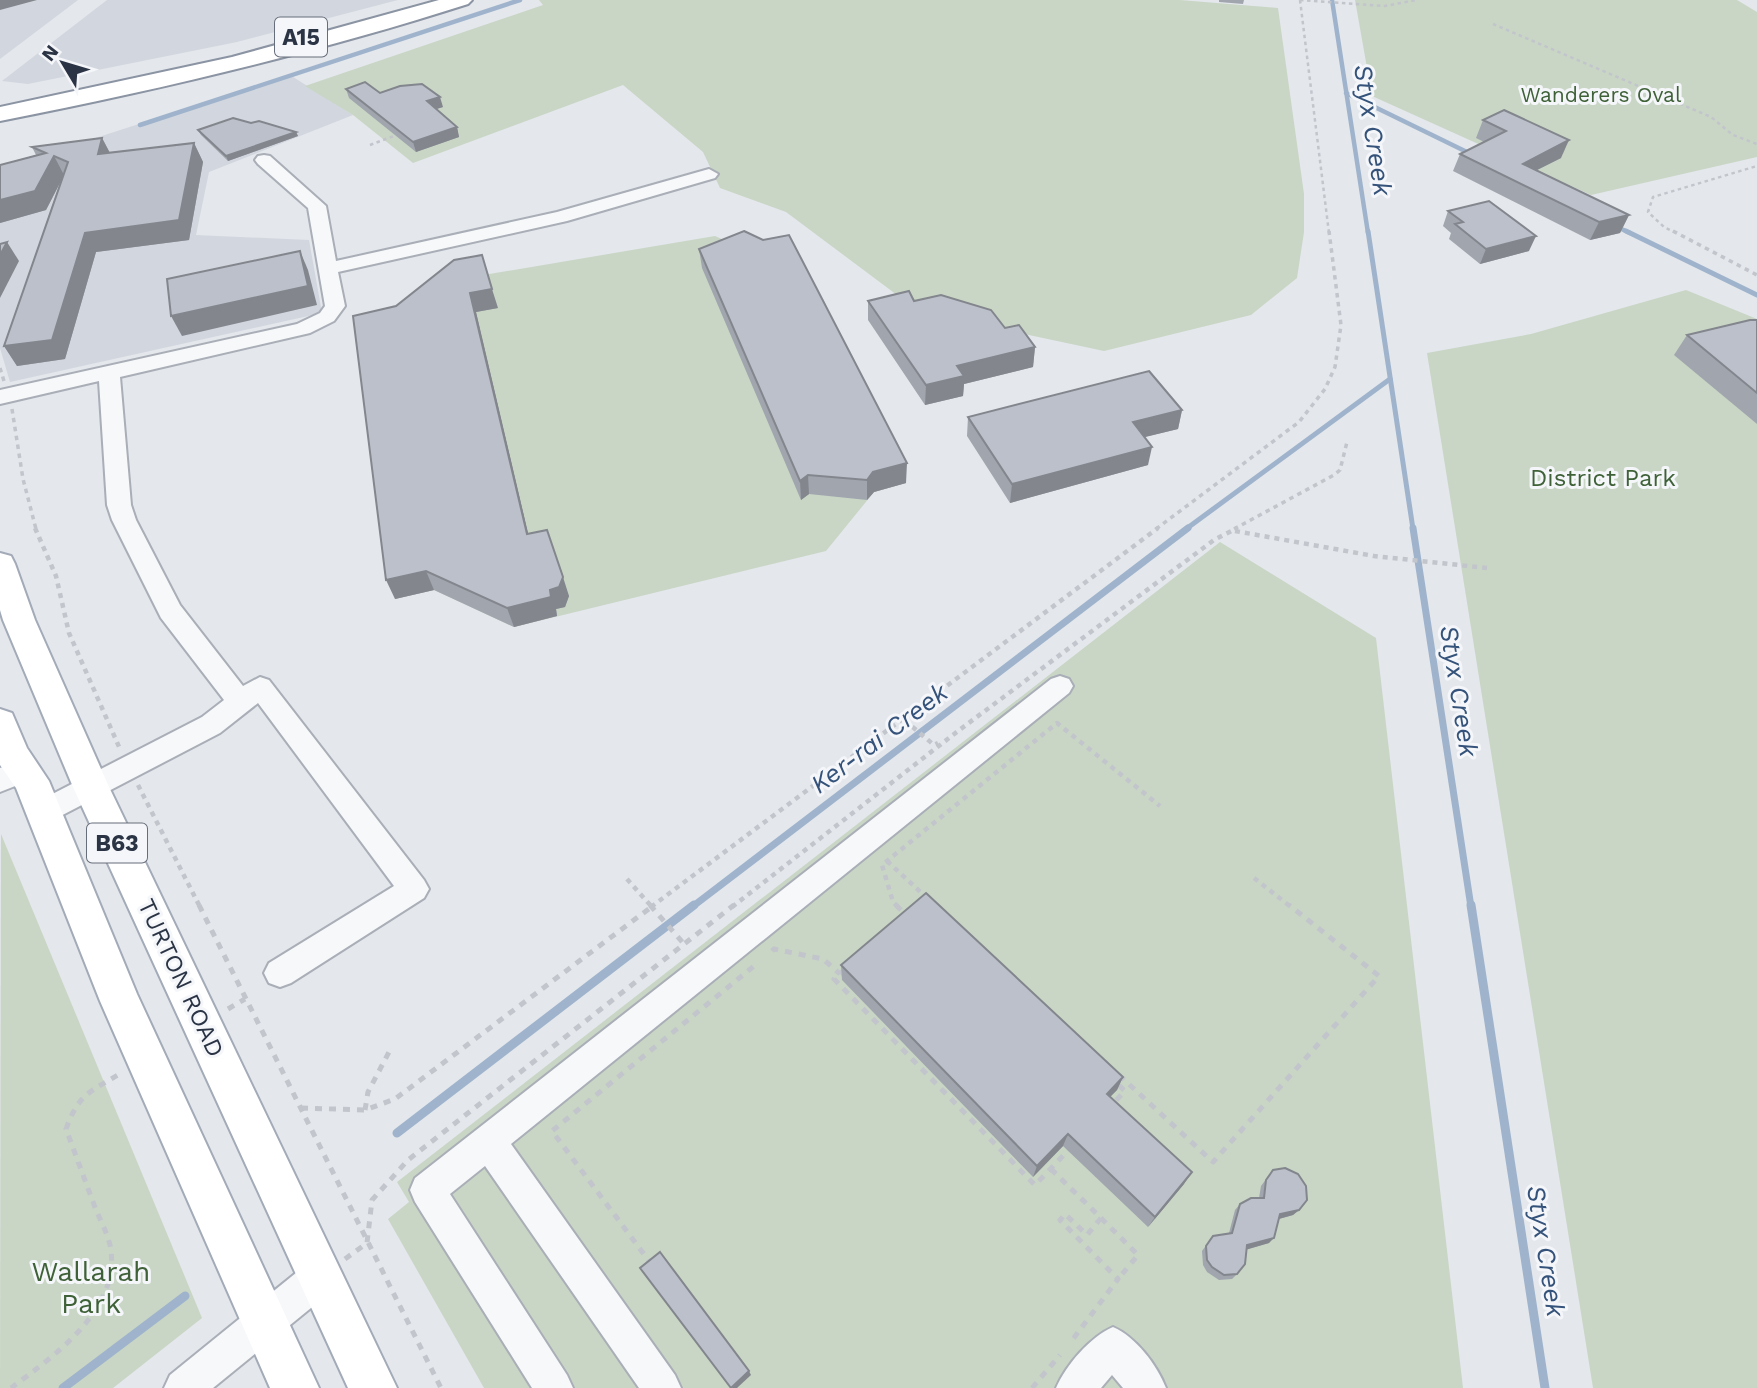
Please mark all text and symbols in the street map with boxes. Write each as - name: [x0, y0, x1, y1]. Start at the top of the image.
- road number: A15: [275, 18, 327, 56]
- north arrow: [28, 28, 98, 98]
- text: N: [37, 40, 63, 65]
- water label: Styx Creek: [1348, 62, 1398, 199]
- park label: Wanderers Oval: [1521, 82, 1682, 107]
- park label: District Park: [1530, 464, 1676, 492]
- water label: Styx Creek: [1434, 623, 1484, 760]
- water label: Ker-rai Creek: [805, 676, 954, 799]
- road number: B63: [87, 824, 147, 862]
- street label: TURTON ROAD: [132, 895, 230, 1061]
- water label: Styx Creek: [1521, 1183, 1571, 1320]
- park label: Wallarah Park: [32, 1255, 150, 1320]

